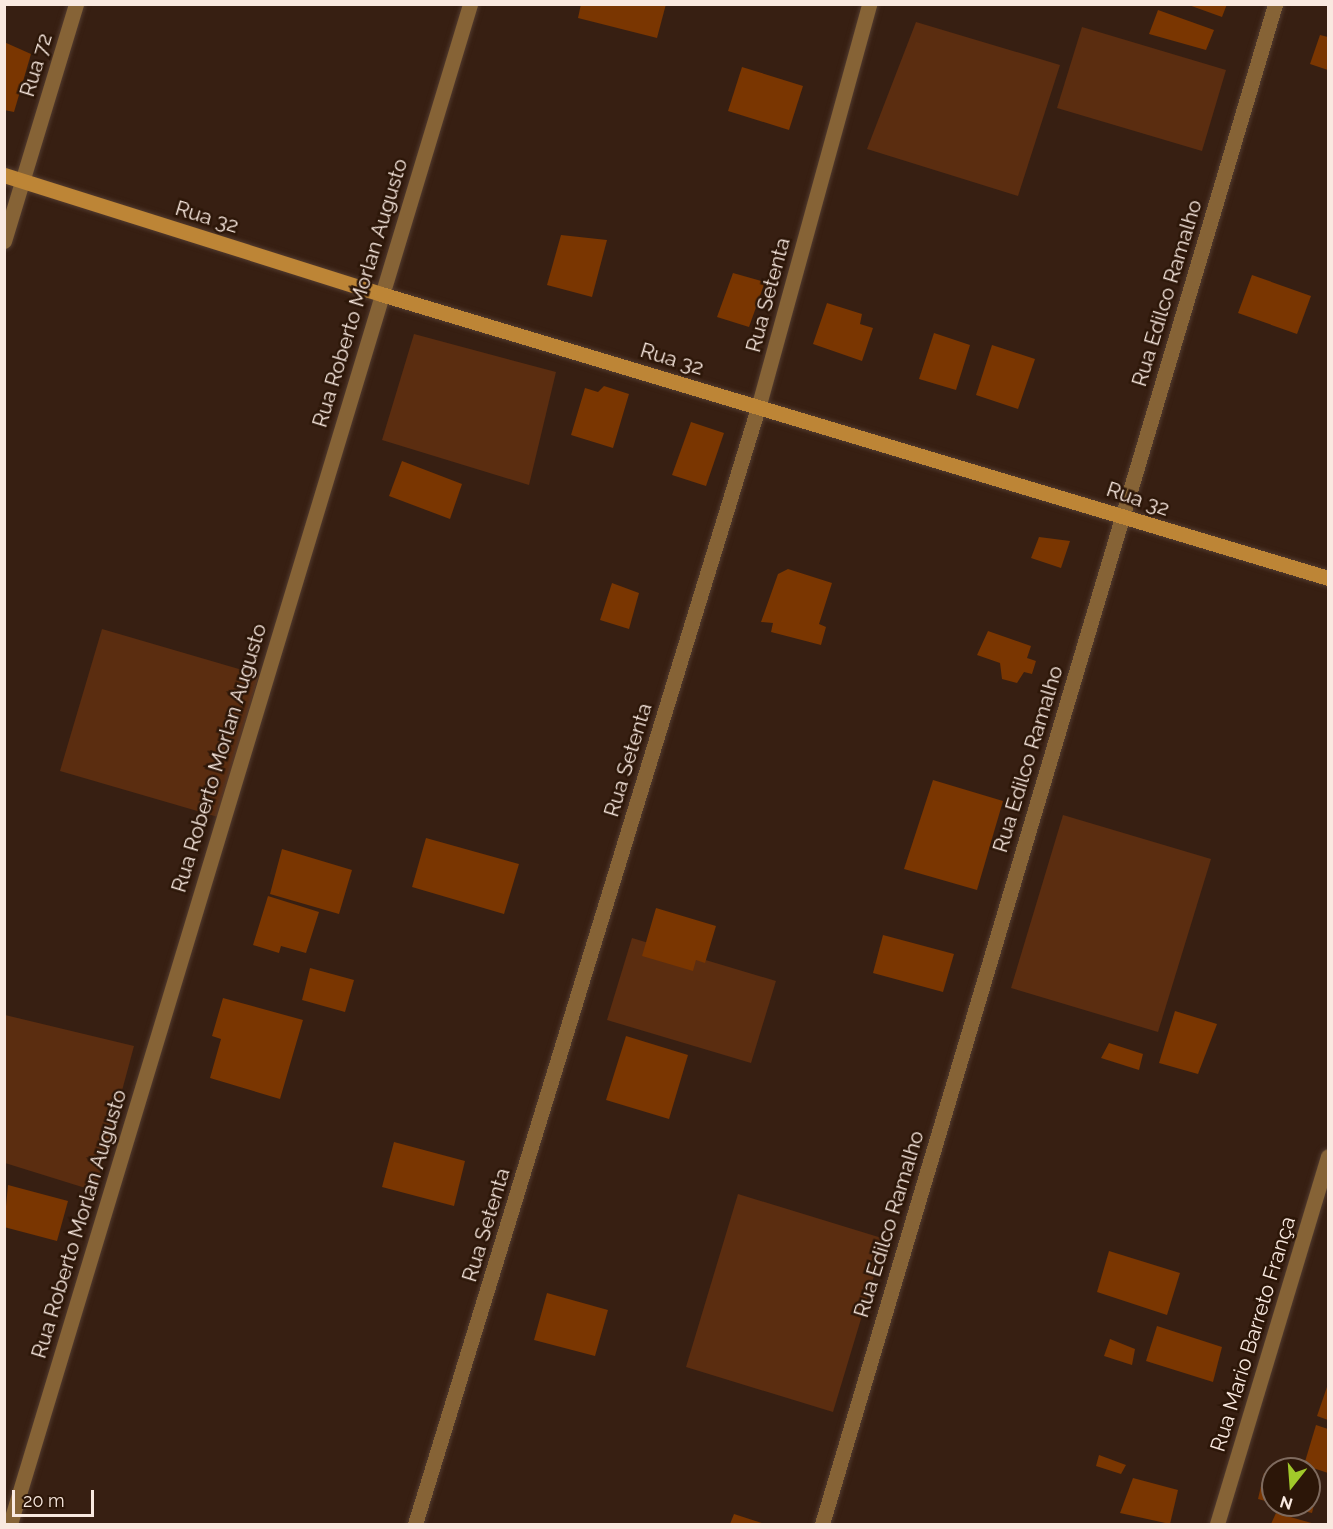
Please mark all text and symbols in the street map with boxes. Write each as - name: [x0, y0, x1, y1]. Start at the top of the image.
- street label: Rua 72: [14, 30, 58, 100]
- street label: Rua Roberto Morlan Augusto: [307, 155, 413, 431]
- street label: Rua 32: [172, 195, 242, 239]
- street label: Rua Edilco Ramalho: [1127, 196, 1207, 390]
- street label: Rua Setenta: [741, 235, 795, 355]
- street label: Rua 32: [637, 337, 707, 381]
- street label: Rua 32: [1103, 477, 1173, 521]
- street label: Rua Roberto Morlan Augusto: [166, 620, 272, 896]
- street label: Rua Edilco Ramalho: [988, 662, 1068, 856]
- street label: Rua Setenta: [599, 700, 657, 820]
- street label: Rua Roberto Morlan Augusto: [26, 1086, 132, 1362]
- street label: Rua Edilco Ramalho: [849, 1127, 929, 1321]
- street label: Rua Setenta: [457, 1165, 515, 1285]
- street label: Rua Mario Barreto França: [1205, 1213, 1301, 1455]
- north arrow: [1261, 1457, 1321, 1517]
- scale bar: [15, 1478, 98, 1516]
- text: 20 m: [23, 1490, 65, 1511]
- text: N: [1278, 1492, 1295, 1514]

